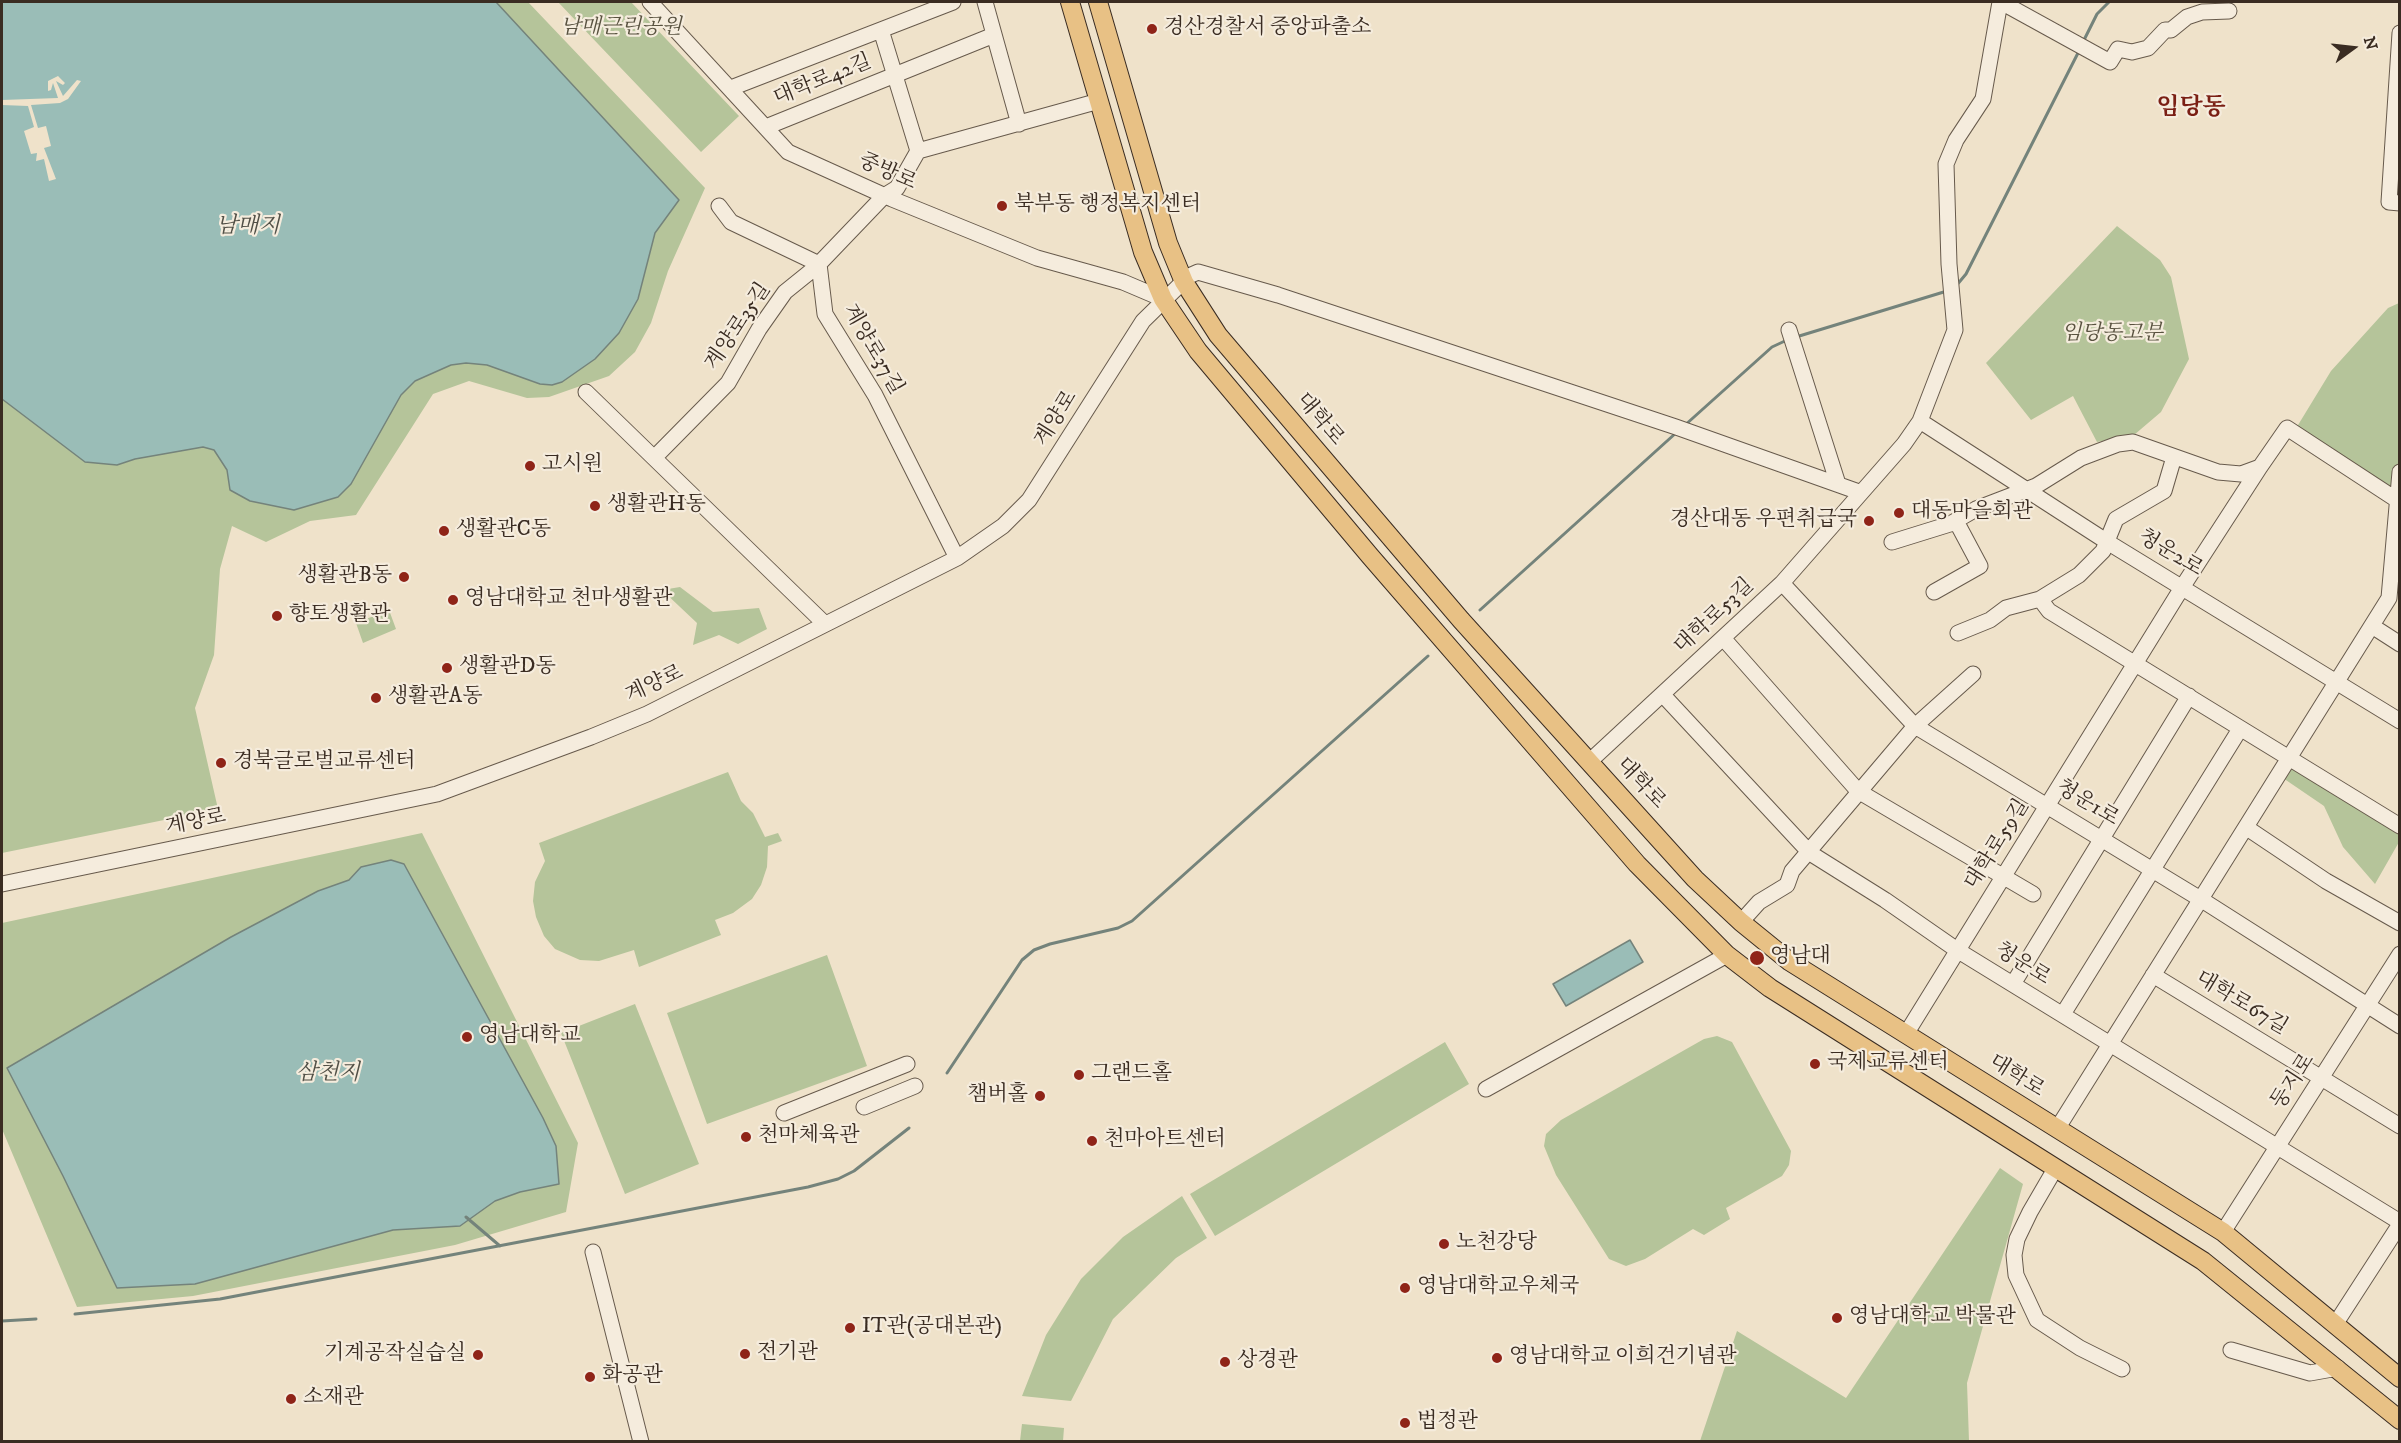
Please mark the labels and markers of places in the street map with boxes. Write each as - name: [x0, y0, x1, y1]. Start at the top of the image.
- place label: 경산경찰서 중앙파출소: [1164, 16, 1371, 42]
- marker: 경산경찰서 중앙파출소: [1145, 22, 1159, 36]
- place label: 북부동 행정복지센터: [1014, 193, 1201, 219]
- marker: 북부동 행정복지센터: [995, 199, 1009, 213]
- place label: 고시원: [542, 453, 603, 479]
- marker: 고시원: [523, 459, 537, 473]
- place label: 생활관H동: [607, 493, 706, 519]
- marker: 생활관H동: [588, 499, 602, 513]
- place label: 대동마을회관: [1911, 500, 2033, 526]
- marker: 대동마을회관: [1892, 506, 1906, 520]
- place label: 경산대동 우편취급국: [1670, 508, 1857, 534]
- marker: 경산대동 우편취급국: [1862, 514, 1876, 528]
- place label: 생활관C동: [456, 518, 551, 544]
- marker: 생활관C동: [437, 524, 451, 538]
- place label: 생활관B동: [298, 564, 392, 590]
- marker: 생활관B동: [397, 570, 411, 584]
- place label: 영남대학교 천마생활관: [465, 587, 672, 613]
- marker: 영남대학교 천마생활관: [446, 593, 460, 607]
- place label: 향토생활관: [289, 603, 390, 629]
- marker: 향토생활관: [270, 609, 284, 623]
- place label: 생활관D동: [459, 655, 556, 681]
- marker: 생활관D동: [440, 661, 454, 675]
- place label: 생활관A동: [388, 685, 483, 711]
- marker: 생활관A동: [369, 691, 383, 705]
- place label: 경북글로벌교류센터: [233, 750, 416, 776]
- marker: 경북글로벌교류센터: [214, 756, 228, 770]
- place label: 영남대: [1770, 945, 1831, 971]
- marker: 영남대: [1748, 949, 1766, 967]
- place label: 영남대학교: [479, 1024, 580, 1050]
- marker: 영남대학교: [460, 1030, 474, 1044]
- place label: 국제교류센터: [1827, 1051, 1949, 1077]
- marker: 국제교류센터: [1808, 1057, 1822, 1071]
- place label: 그랜드홀: [1091, 1062, 1172, 1088]
- marker: 그랜드홀: [1072, 1068, 1086, 1082]
- place label: 챔버홀: [967, 1083, 1028, 1109]
- marker: 챔버홀: [1033, 1089, 1047, 1103]
- place label: 천마체육관: [758, 1124, 859, 1150]
- place label: 천마아트센터: [1104, 1128, 1226, 1154]
- marker: 천마체육관: [739, 1130, 753, 1144]
- marker: 천마아트센터: [1085, 1134, 1099, 1148]
- place label: 노천강당: [1456, 1231, 1537, 1257]
- marker: 노천강당: [1437, 1237, 1451, 1251]
- place label: 영남대학교우체국: [1417, 1275, 1579, 1301]
- marker: 영남대학교우체국: [1398, 1281, 1412, 1295]
- place label: 영남대학교 박물관: [1849, 1305, 2016, 1331]
- marker: 영남대학교 박물관: [1830, 1311, 1844, 1325]
- place label: IT관(공대본관): [862, 1315, 1002, 1341]
- marker: IT관(공대본관): [843, 1321, 857, 1335]
- place label: 전기관: [757, 1341, 818, 1367]
- place label: 기계공작실습실: [324, 1342, 466, 1368]
- place label: 영남대학교 이희건기념관: [1509, 1345, 1737, 1371]
- marker: 전기관: [738, 1347, 752, 1361]
- marker: 기계공작실습실: [471, 1348, 485, 1362]
- place label: 상경관: [1237, 1349, 1298, 1375]
- marker: 영남대학교 이희건기념관: [1490, 1351, 1504, 1365]
- marker: 상경관: [1218, 1355, 1232, 1369]
- place label: 화공관: [602, 1364, 663, 1390]
- marker: 화공관: [583, 1370, 597, 1384]
- place label: 소재관: [303, 1386, 364, 1412]
- marker: 소재관: [284, 1392, 298, 1406]
- place label: 법정관: [1417, 1410, 1478, 1436]
- marker: 법정관: [1398, 1416, 1412, 1430]

